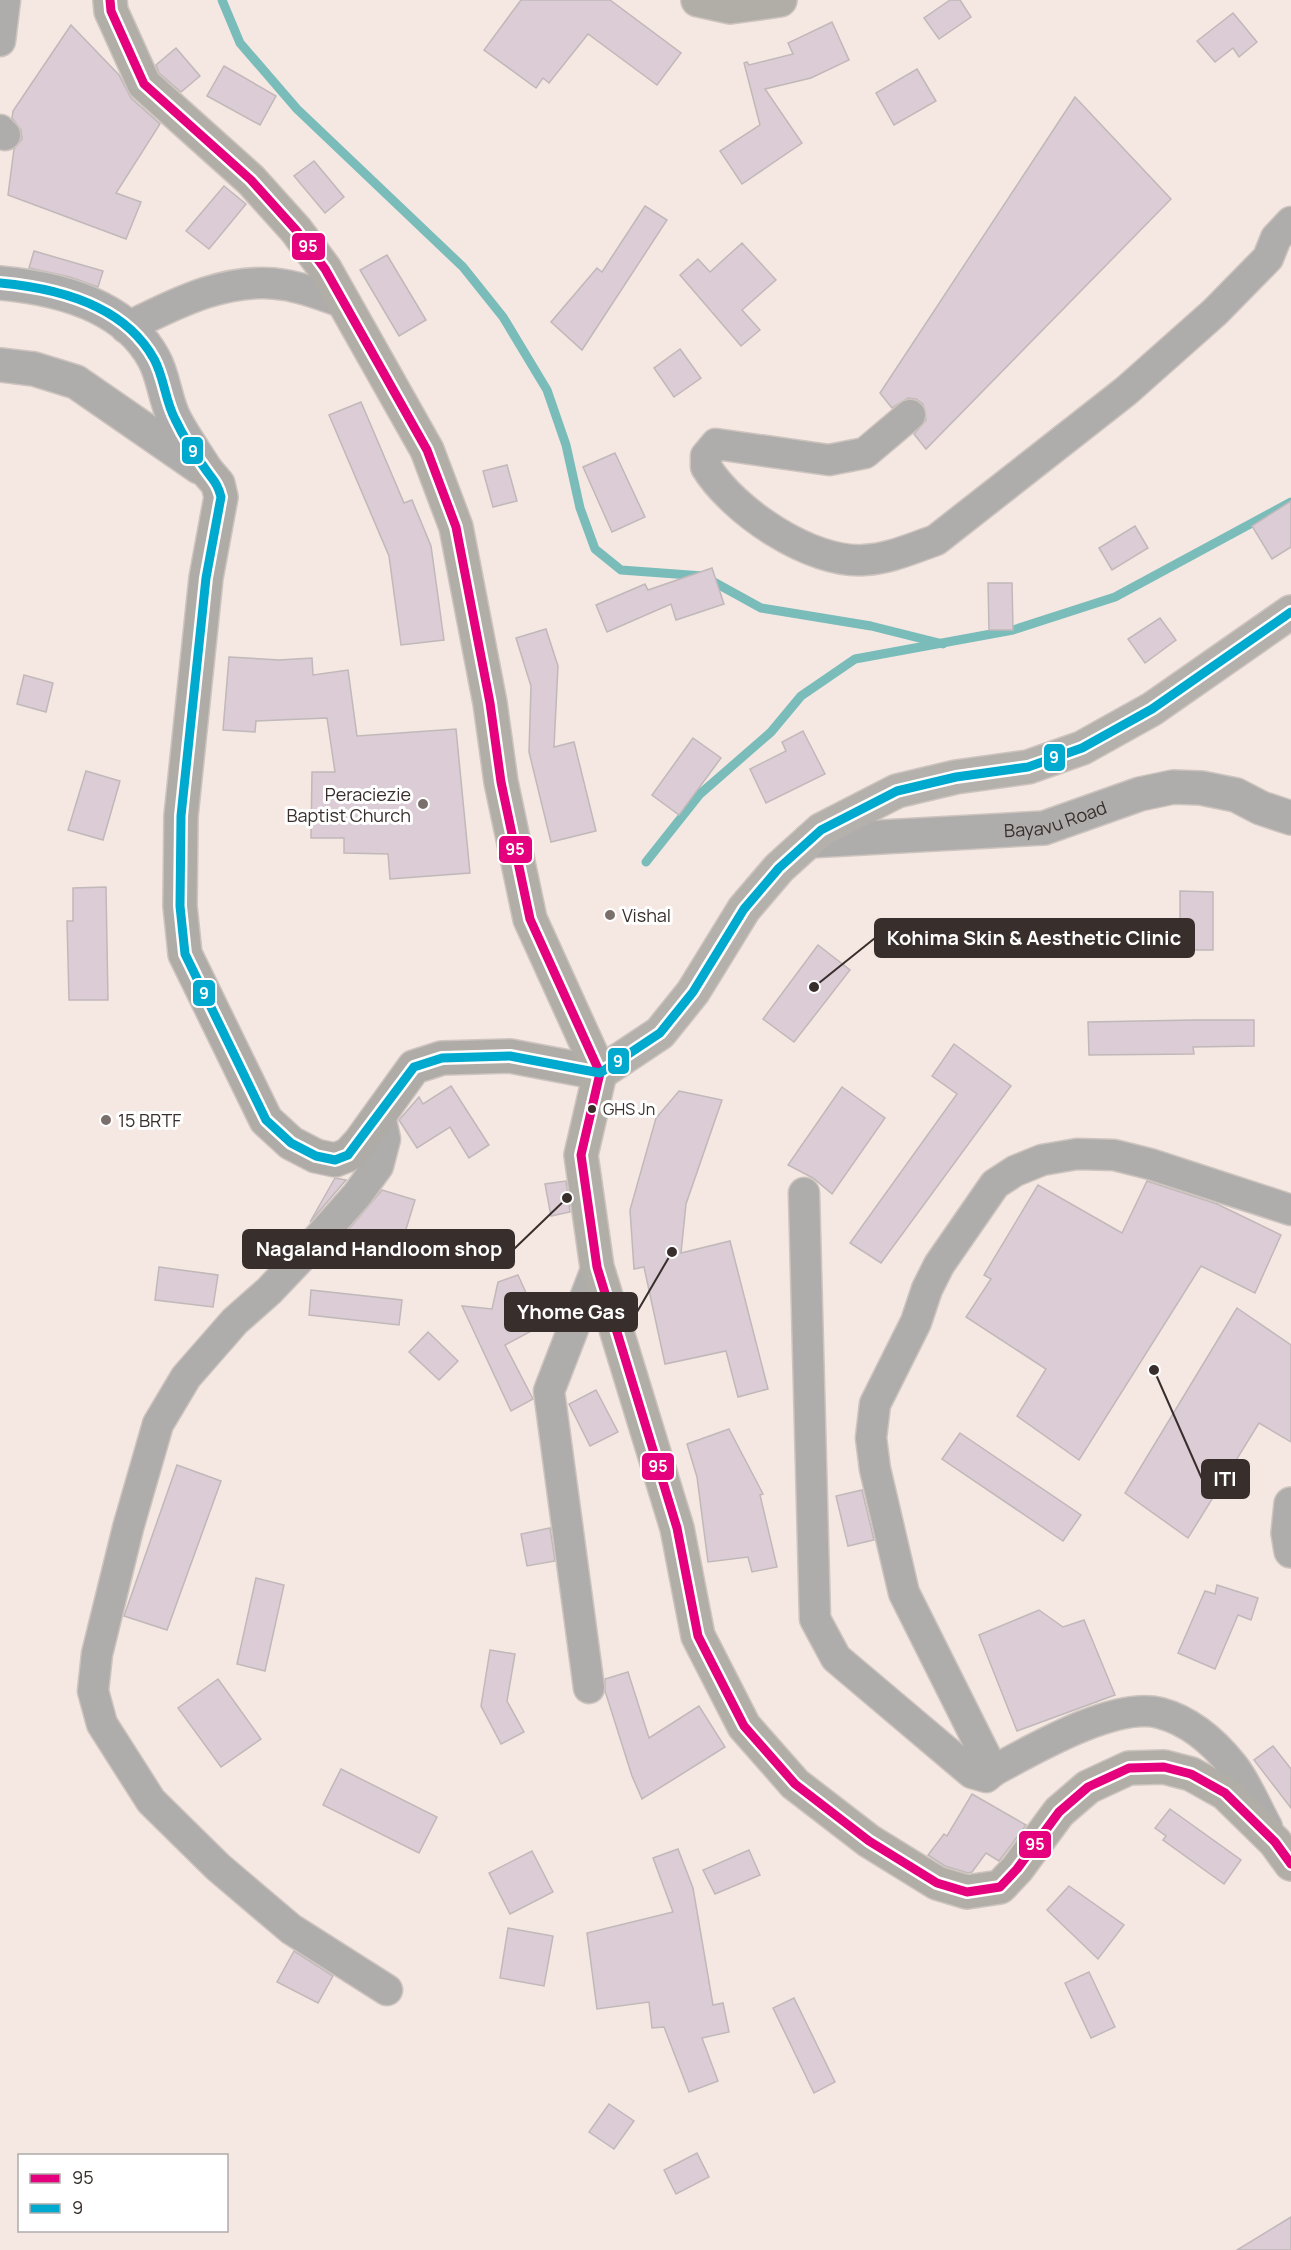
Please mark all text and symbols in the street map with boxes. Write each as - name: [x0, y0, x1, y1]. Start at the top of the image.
- line badge: 95: [291, 232, 326, 261]
- text: 95: [298, 235, 318, 257]
- line badge: 9: [181, 436, 204, 465]
- text: 9: [188, 440, 198, 462]
- line badge: 9: [1043, 743, 1066, 772]
- text: 9: [1049, 746, 1059, 768]
- place label: Peraciezie Baptist Church: [286, 782, 411, 827]
- street label: Bayavu Road: [1003, 795, 1110, 842]
- marker: Peraciezie Baptist Church: [416, 797, 430, 811]
- line badge: 95: [498, 835, 533, 864]
- text: 95: [505, 838, 525, 860]
- place label: Vishal: [622, 903, 671, 927]
- marker: Vishal: [603, 908, 617, 922]
- callout: Kohima Skin & Aesthetic Clinic: [875, 919, 1194, 957]
- text: Kohima Skin & Aesthetic Clinic: [887, 924, 1181, 951]
- line badge: 9: [192, 979, 216, 1007]
- text: 9: [199, 982, 209, 1004]
- line badge: 9: [607, 1047, 630, 1075]
- text: 9: [613, 1050, 623, 1072]
- place label: GHS Jn: [603, 1098, 655, 1120]
- marker: GHS Jn: [586, 1103, 598, 1115]
- place label: 15 BRTF: [118, 1108, 181, 1132]
- marker: 15 BRTF: [99, 1113, 113, 1127]
- callout: Nagaland Handloom shop: [243, 1230, 514, 1268]
- text: Nagaland Handloom shop: [256, 1235, 502, 1262]
- callout: Yhome Gas: [505, 1293, 637, 1331]
- text: Yhome Gas: [517, 1298, 625, 1325]
- line badge: 95: [641, 1452, 675, 1481]
- text: 95: [648, 1455, 668, 1477]
- callout: ITI: [1202, 1460, 1249, 1498]
- text: ITI: [1213, 1465, 1237, 1492]
- line badge: 95: [1018, 1830, 1052, 1859]
- text: 95: [1025, 1833, 1045, 1855]
- legend: [18, 2154, 228, 2232]
- text: 95: [72, 2165, 94, 2189]
- text: 9: [72, 2195, 83, 2219]

